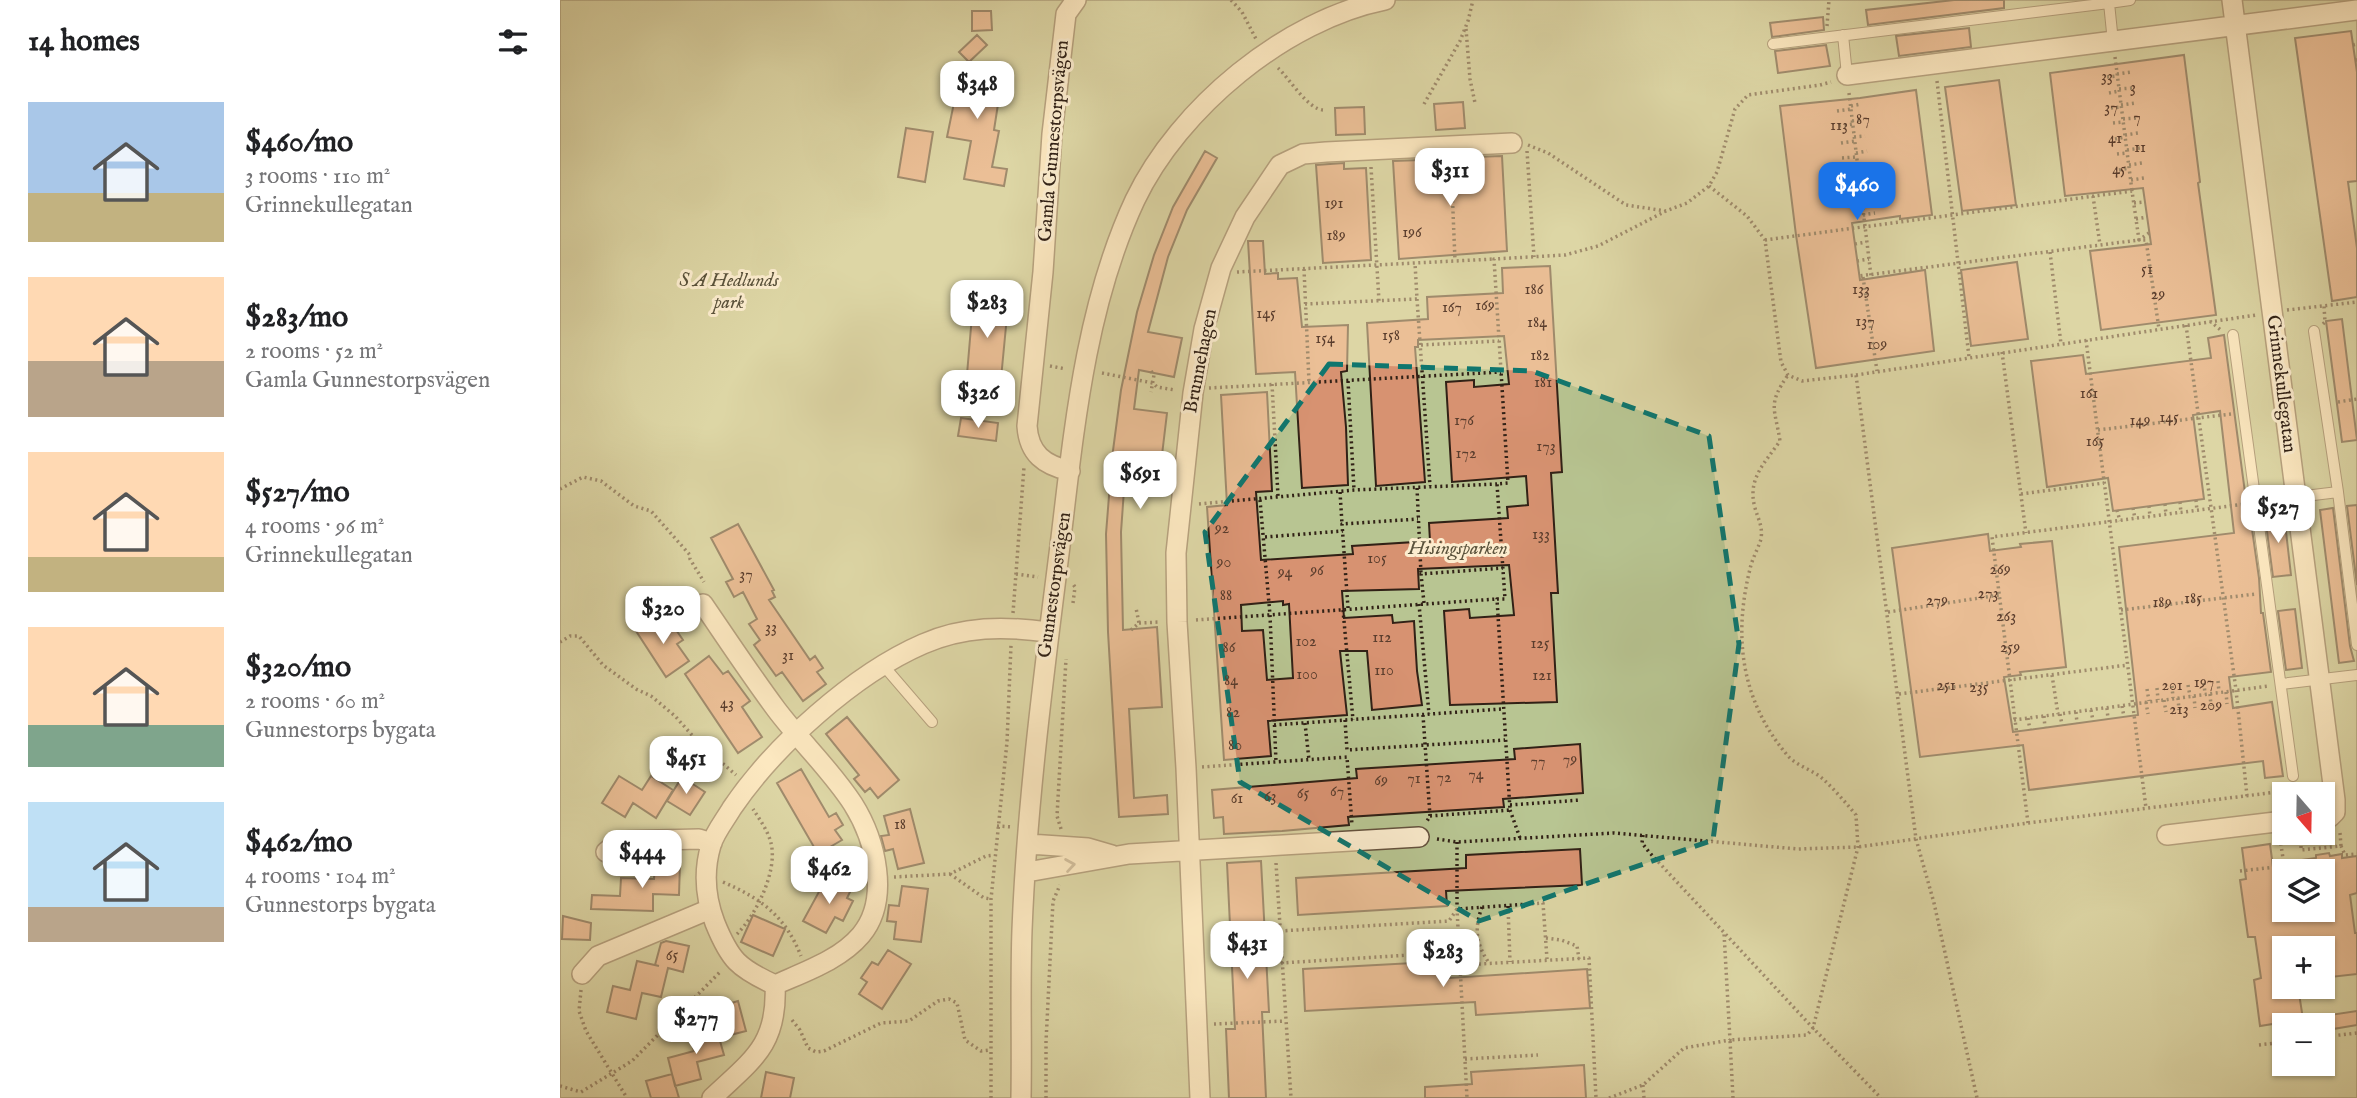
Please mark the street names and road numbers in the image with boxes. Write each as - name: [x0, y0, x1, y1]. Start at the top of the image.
- street label: Gamla Gunnestorpsvägen: [1033, 39, 1075, 243]
- street label: Brunnehagen: [1179, 307, 1223, 415]
- street label: Grinnekullegatan: [2261, 314, 2301, 454]
- street label: Gunnestorpsvägen: [1033, 511, 1077, 659]

